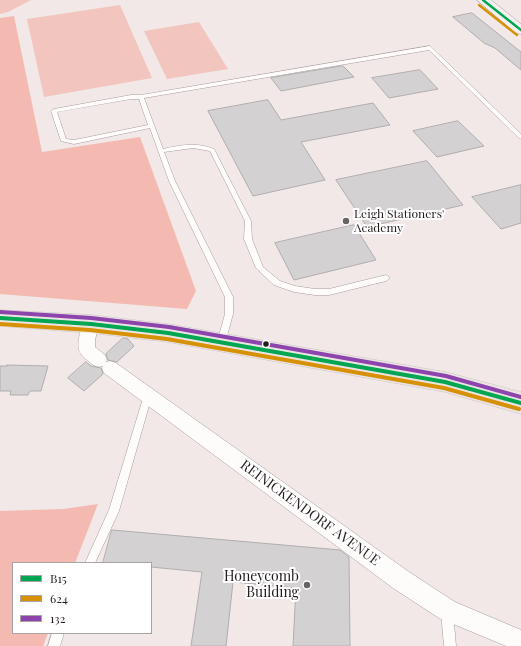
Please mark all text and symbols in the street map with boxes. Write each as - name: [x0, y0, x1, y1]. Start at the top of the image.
- place label: Leigh Stationers' Academy: [354, 207, 444, 235]
- marker: Leigh Stationers' Academy: [341, 216, 351, 226]
- unlabelled marker: [261, 339, 271, 349]
- street label: REINICKENDORF AVENUE: [237, 457, 383, 569]
- legend: [12, 562, 152, 634]
- place label: Honeycomb Building: [224, 569, 299, 602]
- text: B15: [50, 570, 67, 586]
- marker: Honeycomb Building: [302, 580, 312, 590]
- text: 624: [50, 590, 68, 606]
- text: 132: [50, 610, 65, 626]

